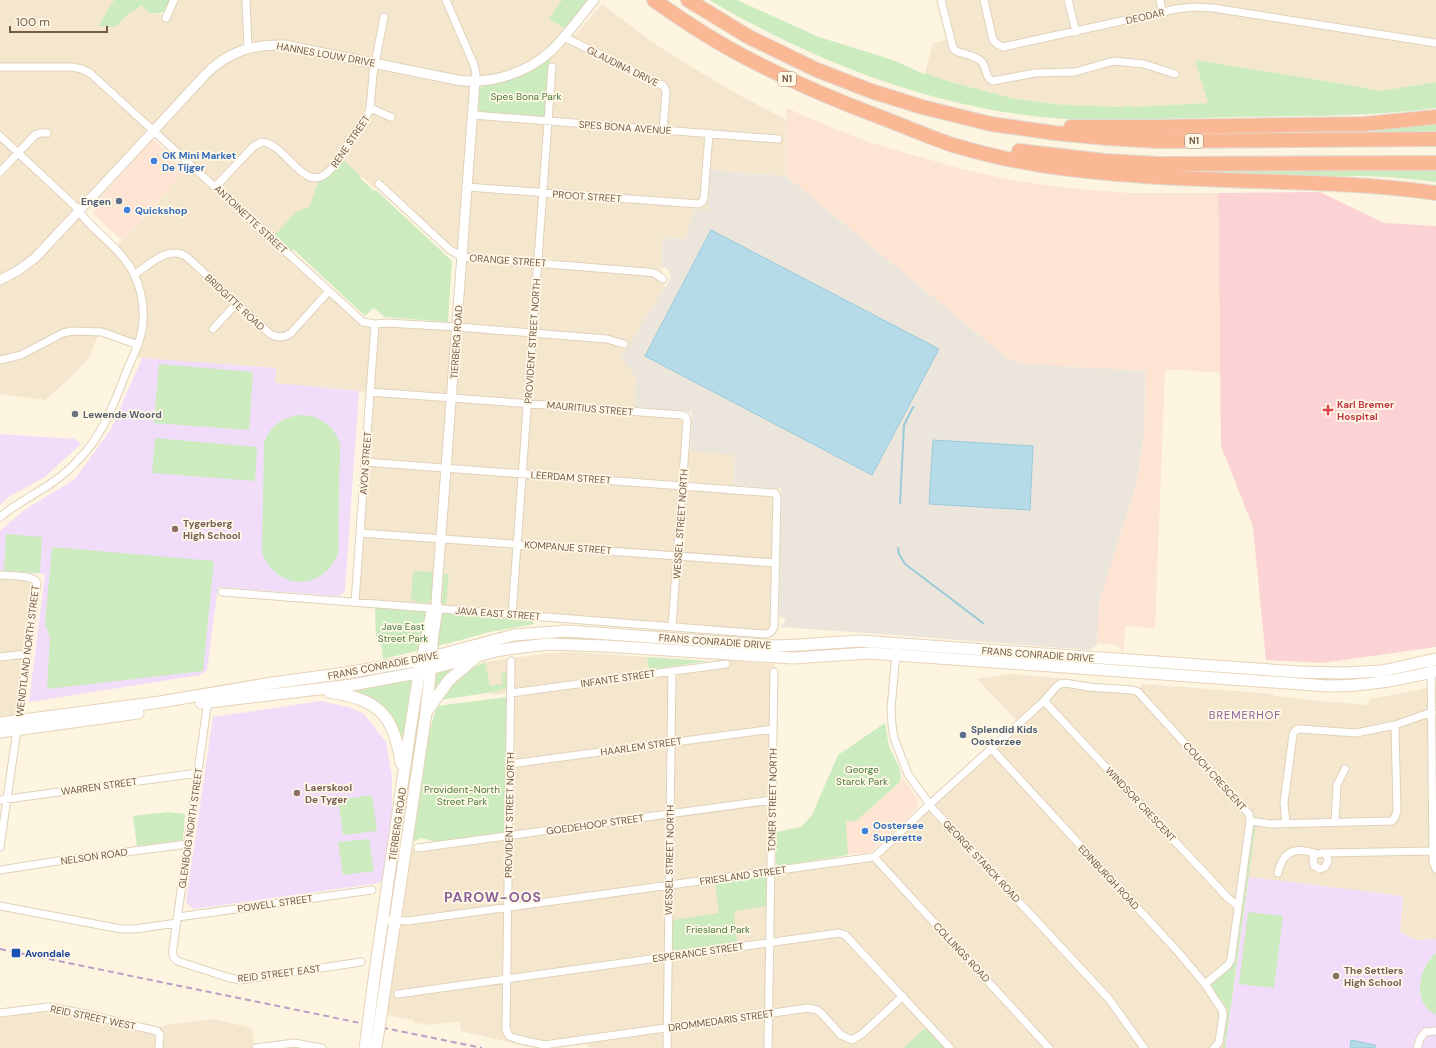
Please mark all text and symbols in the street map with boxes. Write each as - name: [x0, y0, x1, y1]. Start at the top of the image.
- street label: DEODAR: [1125, 6, 1166, 27]
- scale bar: [10, 8, 107, 34]
- text: 100 m: [16, 14, 50, 30]
- street label: HANNES LOUW DRIVE: [275, 39, 377, 70]
- street label: GLAUDINA DRIVE: [585, 43, 661, 90]
- road number: N1: [778, 72, 796, 86]
- park label: Spes Bona Park: [491, 90, 561, 103]
- street label: RENE STREET: [328, 112, 373, 170]
- street label: SPES BONA AVENUE: [578, 118, 672, 137]
- road number: N1: [1185, 134, 1203, 148]
- place label: OK Mini Market De Tijger: [162, 149, 236, 174]
- marker: OK Mini Market De Tijger: [149, 156, 159, 166]
- street label: ANTOINETTE STREET: [211, 182, 290, 257]
- street label: PROOT STREET: [552, 188, 622, 205]
- place label: Engen: [81, 195, 111, 208]
- marker: Engen: [114, 196, 124, 206]
- place label: Quickshop: [135, 204, 188, 217]
- marker: Quickshop: [122, 205, 132, 215]
- street label: ORANGE STREET: [469, 251, 547, 270]
- street label: BRIDGITTE ROAD: [202, 271, 267, 334]
- street label: PROVIDENT STREET NORTH: [522, 278, 543, 404]
- street label: TIERBERG ROAD: [447, 305, 466, 379]
- street label: MAURITIUS STREET: [546, 398, 634, 419]
- place label: Karl Bremer Hospital: [1337, 398, 1394, 423]
- marker: Karl Bremer Hospital: [1322, 404, 1334, 416]
- place label: Lewende Woord: [83, 408, 162, 421]
- marker: Lewende Woord: [70, 409, 80, 419]
- street label: AVON STREET: [357, 431, 374, 495]
- street label: LEERDAM STREET: [530, 468, 612, 487]
- street label: WESSEL STREET NORTH: [670, 468, 691, 579]
- place label: Tygerberg High School: [183, 517, 241, 542]
- marker: Tygerberg High School: [170, 524, 180, 534]
- street label: KOMPANJE STREET: [524, 538, 612, 557]
- street label: WENDTLAND NORTH STREET: [13, 584, 42, 718]
- street label: JAVA EAST STREET: [455, 604, 542, 623]
- park label: Java East Street Park: [378, 620, 428, 645]
- street label: FRANS CONRADIE DRIVE: [658, 631, 772, 652]
- street label: FRANS CONRADIE DRIVE: [981, 644, 1095, 665]
- street label: FRANS CONRADIE DRIVE: [327, 648, 440, 683]
- street label: INFANTE STREET: [580, 667, 657, 690]
- district label: BREMERHOF: [1209, 708, 1281, 722]
- place label: Splendid Kids Oosterzee: [971, 723, 1038, 748]
- marker: Splendid Kids Oosterzee: [958, 730, 968, 740]
- street label: HAARLEM STREET: [600, 734, 683, 759]
- street label: COUCH CRESCENT: [1180, 739, 1249, 814]
- street label: TONER STREET NORTH: [765, 748, 780, 852]
- street label: PROVIDENT STREET NORTH: [502, 752, 517, 878]
- park label: George Starck Park: [836, 763, 888, 788]
- street label: WINDSOR CRESCENT: [1103, 764, 1179, 845]
- street label: GLENBOIG NORTH STREET: [176, 767, 205, 889]
- street label: WARREN STREET: [60, 775, 138, 798]
- place label: Laerskool De Tyger: [305, 781, 352, 806]
- park label: Provident-North Street Park: [424, 783, 500, 808]
- street label: TIERBERG ROAD: [386, 786, 409, 862]
- marker: Laerskool De Tyger: [292, 788, 302, 798]
- street label: WESSEL STREET NORTH: [662, 805, 677, 915]
- street label: GOEDEHOOP STREET: [545, 811, 645, 838]
- street label: GEORGE STARCK ROAD: [940, 817, 1023, 905]
- place label: Oostersee Superette: [873, 819, 924, 844]
- marker: Oostersee Superette: [860, 826, 870, 836]
- street label: EDINBURGH ROAD: [1075, 842, 1142, 913]
- street label: NELSON ROAD: [60, 845, 128, 868]
- street label: FRIESLAND STREET: [699, 863, 788, 888]
- district label: PAROW-OOS: [444, 888, 542, 906]
- street label: POWELL STREET: [237, 892, 314, 915]
- street label: COLLINGS ROAD: [930, 920, 993, 985]
- park label: Friesland Park: [686, 923, 750, 936]
- street label: ESPERANCE STREET: [652, 940, 745, 965]
- marker: Avondale: [10, 947, 22, 959]
- place label: Avondale: [25, 947, 70, 960]
- street label: REID STREET EAST: [237, 962, 322, 985]
- place label: The Settlers High School: [1344, 964, 1403, 989]
- marker: The Settlers High School: [1331, 971, 1341, 981]
- street label: REID STREET WEST: [49, 1002, 137, 1033]
- street label: DROMMEDARIS STREET: [667, 1007, 775, 1034]

